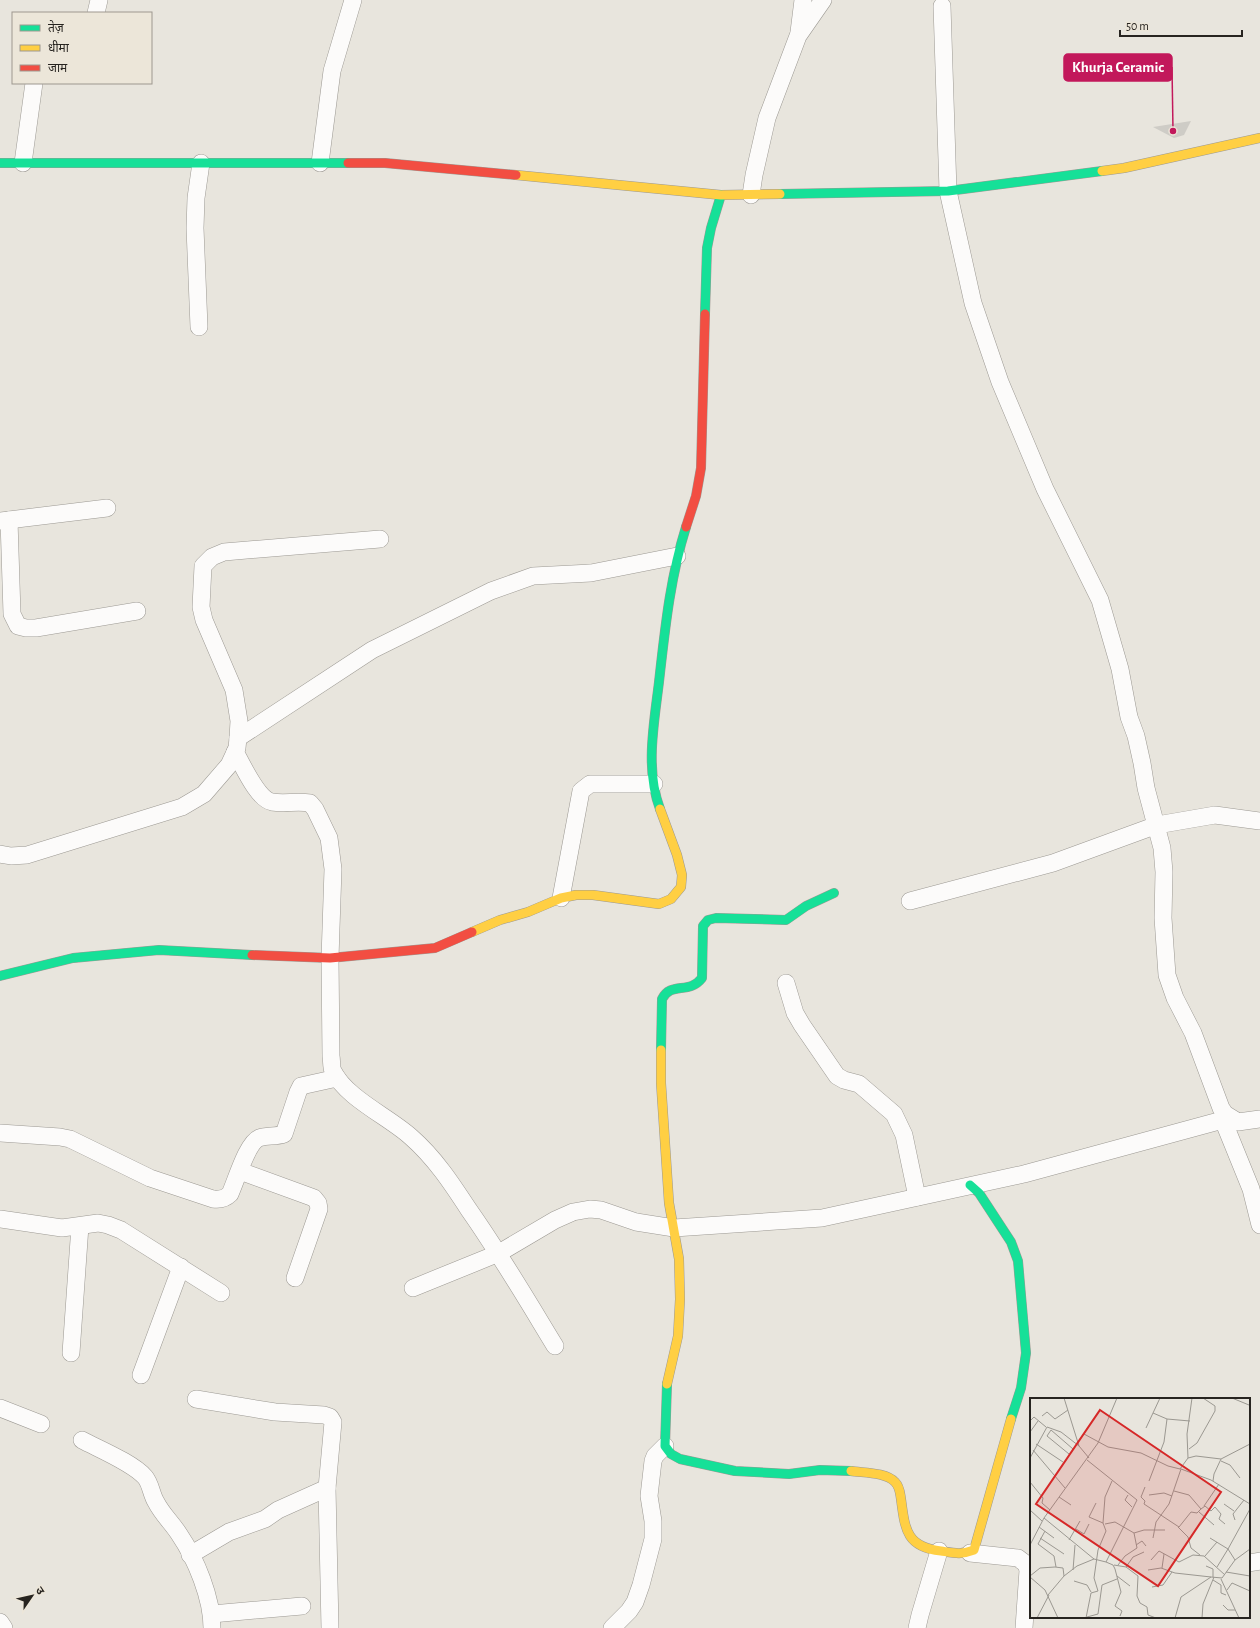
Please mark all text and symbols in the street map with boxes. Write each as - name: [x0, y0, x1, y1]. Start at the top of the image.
- legend: [12, 12, 152, 84]
- scale bar: [1120, 12, 1242, 38]
- text: तेज़: [48, 20, 65, 34]
- text: 50 m: [1126, 20, 1149, 32]
- text: धीमा: [48, 40, 70, 54]
- callout: Khurja Ceramic: [1064, 54, 1172, 81]
- text: Khurja Ceramic: [1072, 60, 1164, 75]
- text: जाम: [48, 62, 68, 74]
- inset map: [1030, 1398, 1250, 1618]
- north arrow: [12, 1576, 52, 1616]
- text: उ: [34, 1585, 47, 1597]

